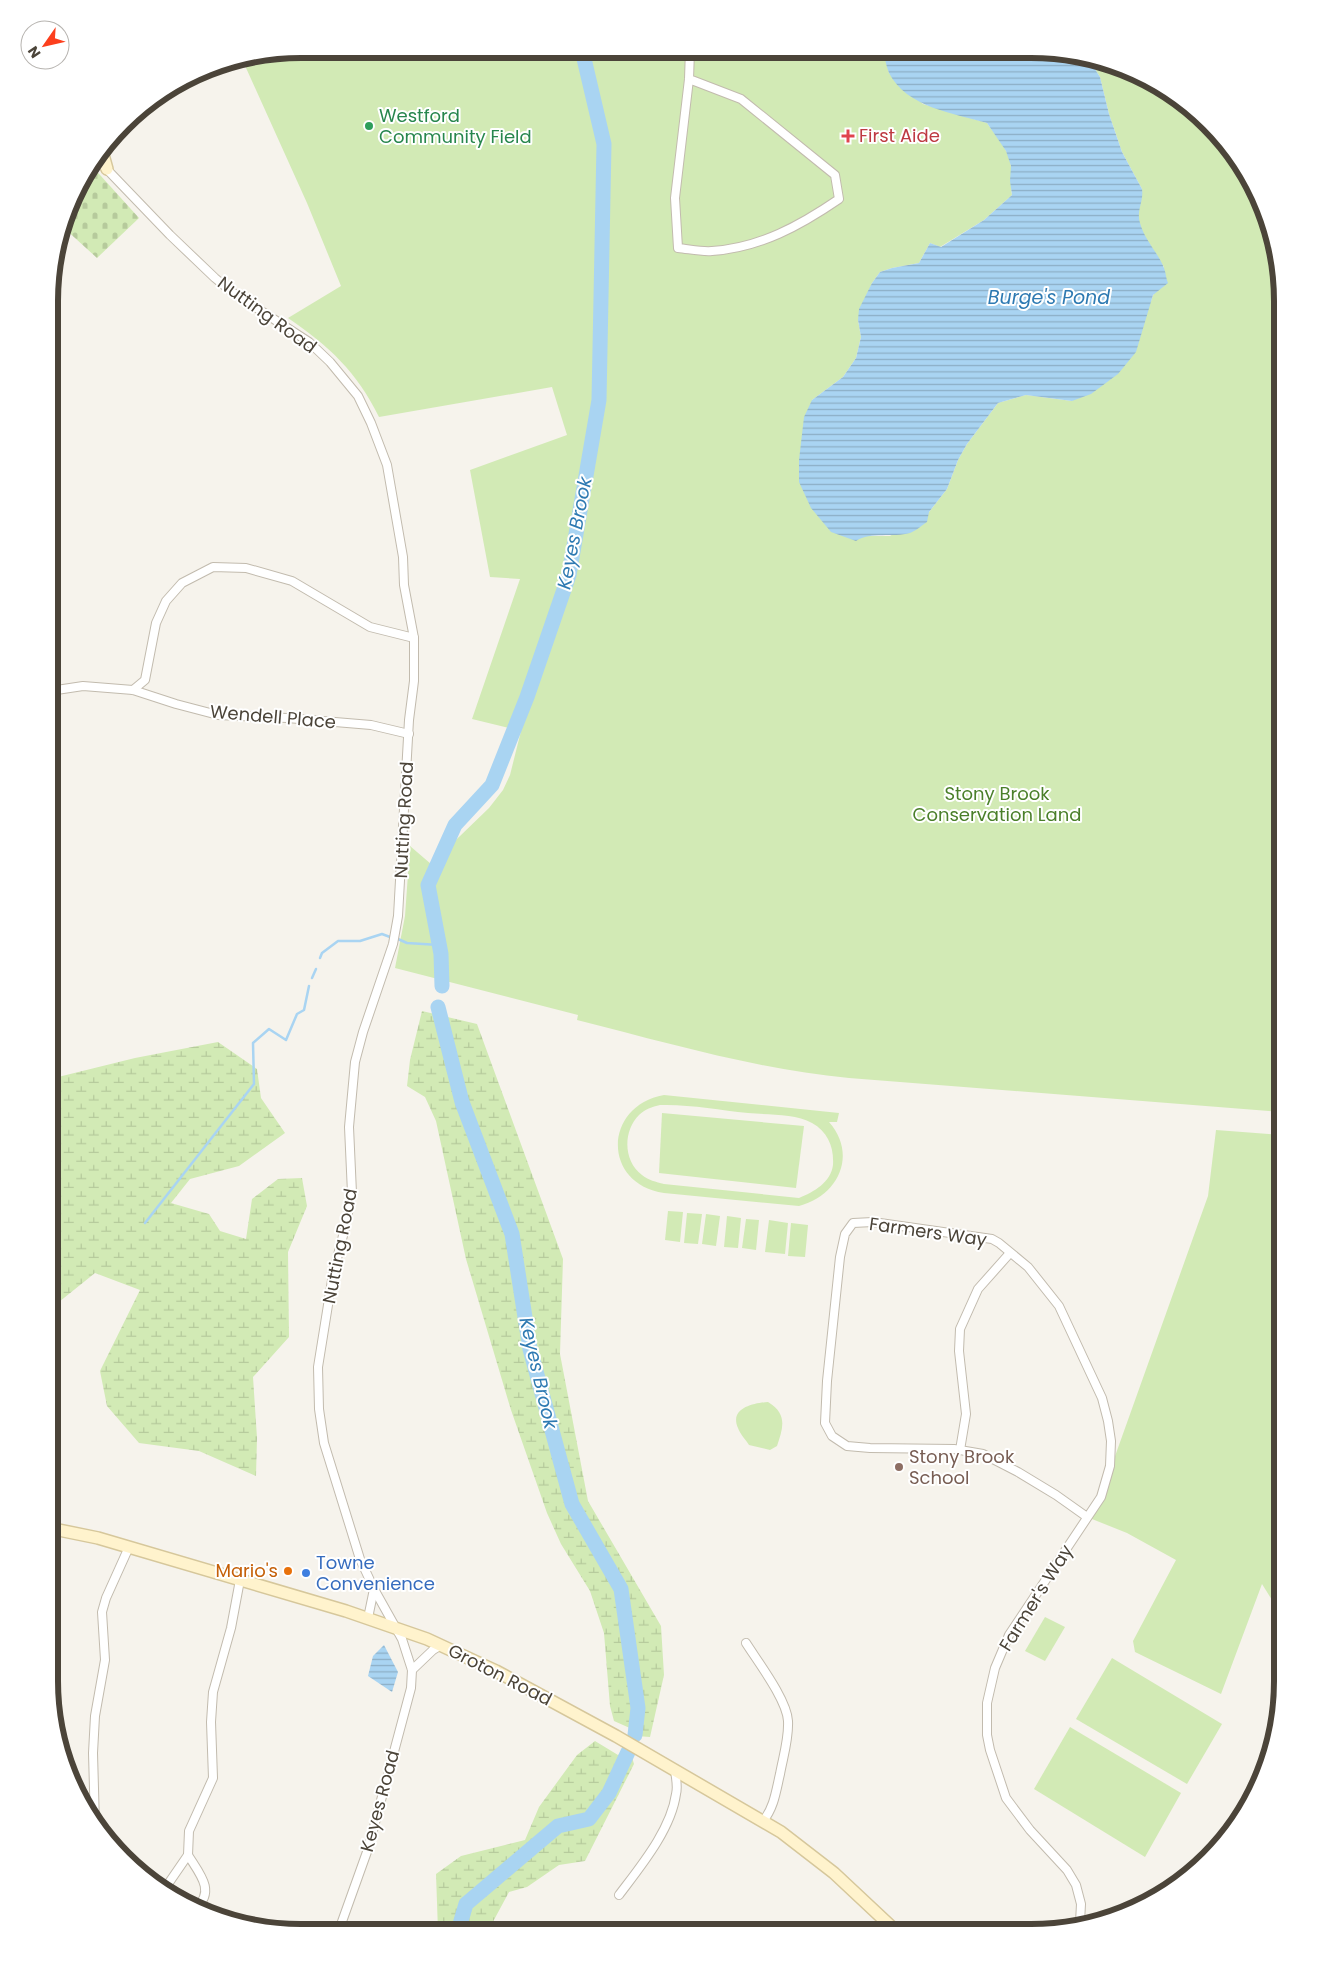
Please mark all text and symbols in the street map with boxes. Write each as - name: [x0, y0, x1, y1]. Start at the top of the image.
- north arrow: [20, 20, 70, 70]
- text: N: [23, 42, 45, 62]
- place label: Westford Community Field: [379, 103, 532, 149]
- marker: Westford Community Field: [363, 120, 375, 132]
- place label: First Aide: [859, 123, 940, 148]
- marker: First Aide: [841, 129, 855, 143]
- street label: Nutting Road: [213, 270, 322, 359]
- water label: Burge's Pond: [988, 284, 1110, 311]
- water label: Keyes Brook: [550, 473, 599, 592]
- street label: Wendell Place: [209, 699, 337, 734]
- street label: Nutting Road: [388, 761, 419, 879]
- park label: Stony Brook Conservation Land: [913, 781, 1081, 827]
- street label: Nutting Road: [316, 1186, 363, 1306]
- street label: Farmers Way: [868, 1211, 988, 1252]
- water label: Keyes Brook: [513, 1315, 565, 1433]
- place label: Stony Brook School: [909, 1444, 1015, 1490]
- marker: Stony Brook School: [893, 1461, 905, 1473]
- street label: Farmer's Way: [993, 1540, 1078, 1656]
- place label: Towne Convenience: [316, 1550, 435, 1596]
- place label: Mario's: [215, 1558, 278, 1583]
- marker: Mario's: [282, 1565, 294, 1577]
- marker: Towne Convenience: [300, 1567, 312, 1579]
- street label: Groton Road: [444, 1638, 556, 1711]
- street label: Keyes Road: [354, 1747, 405, 1854]

